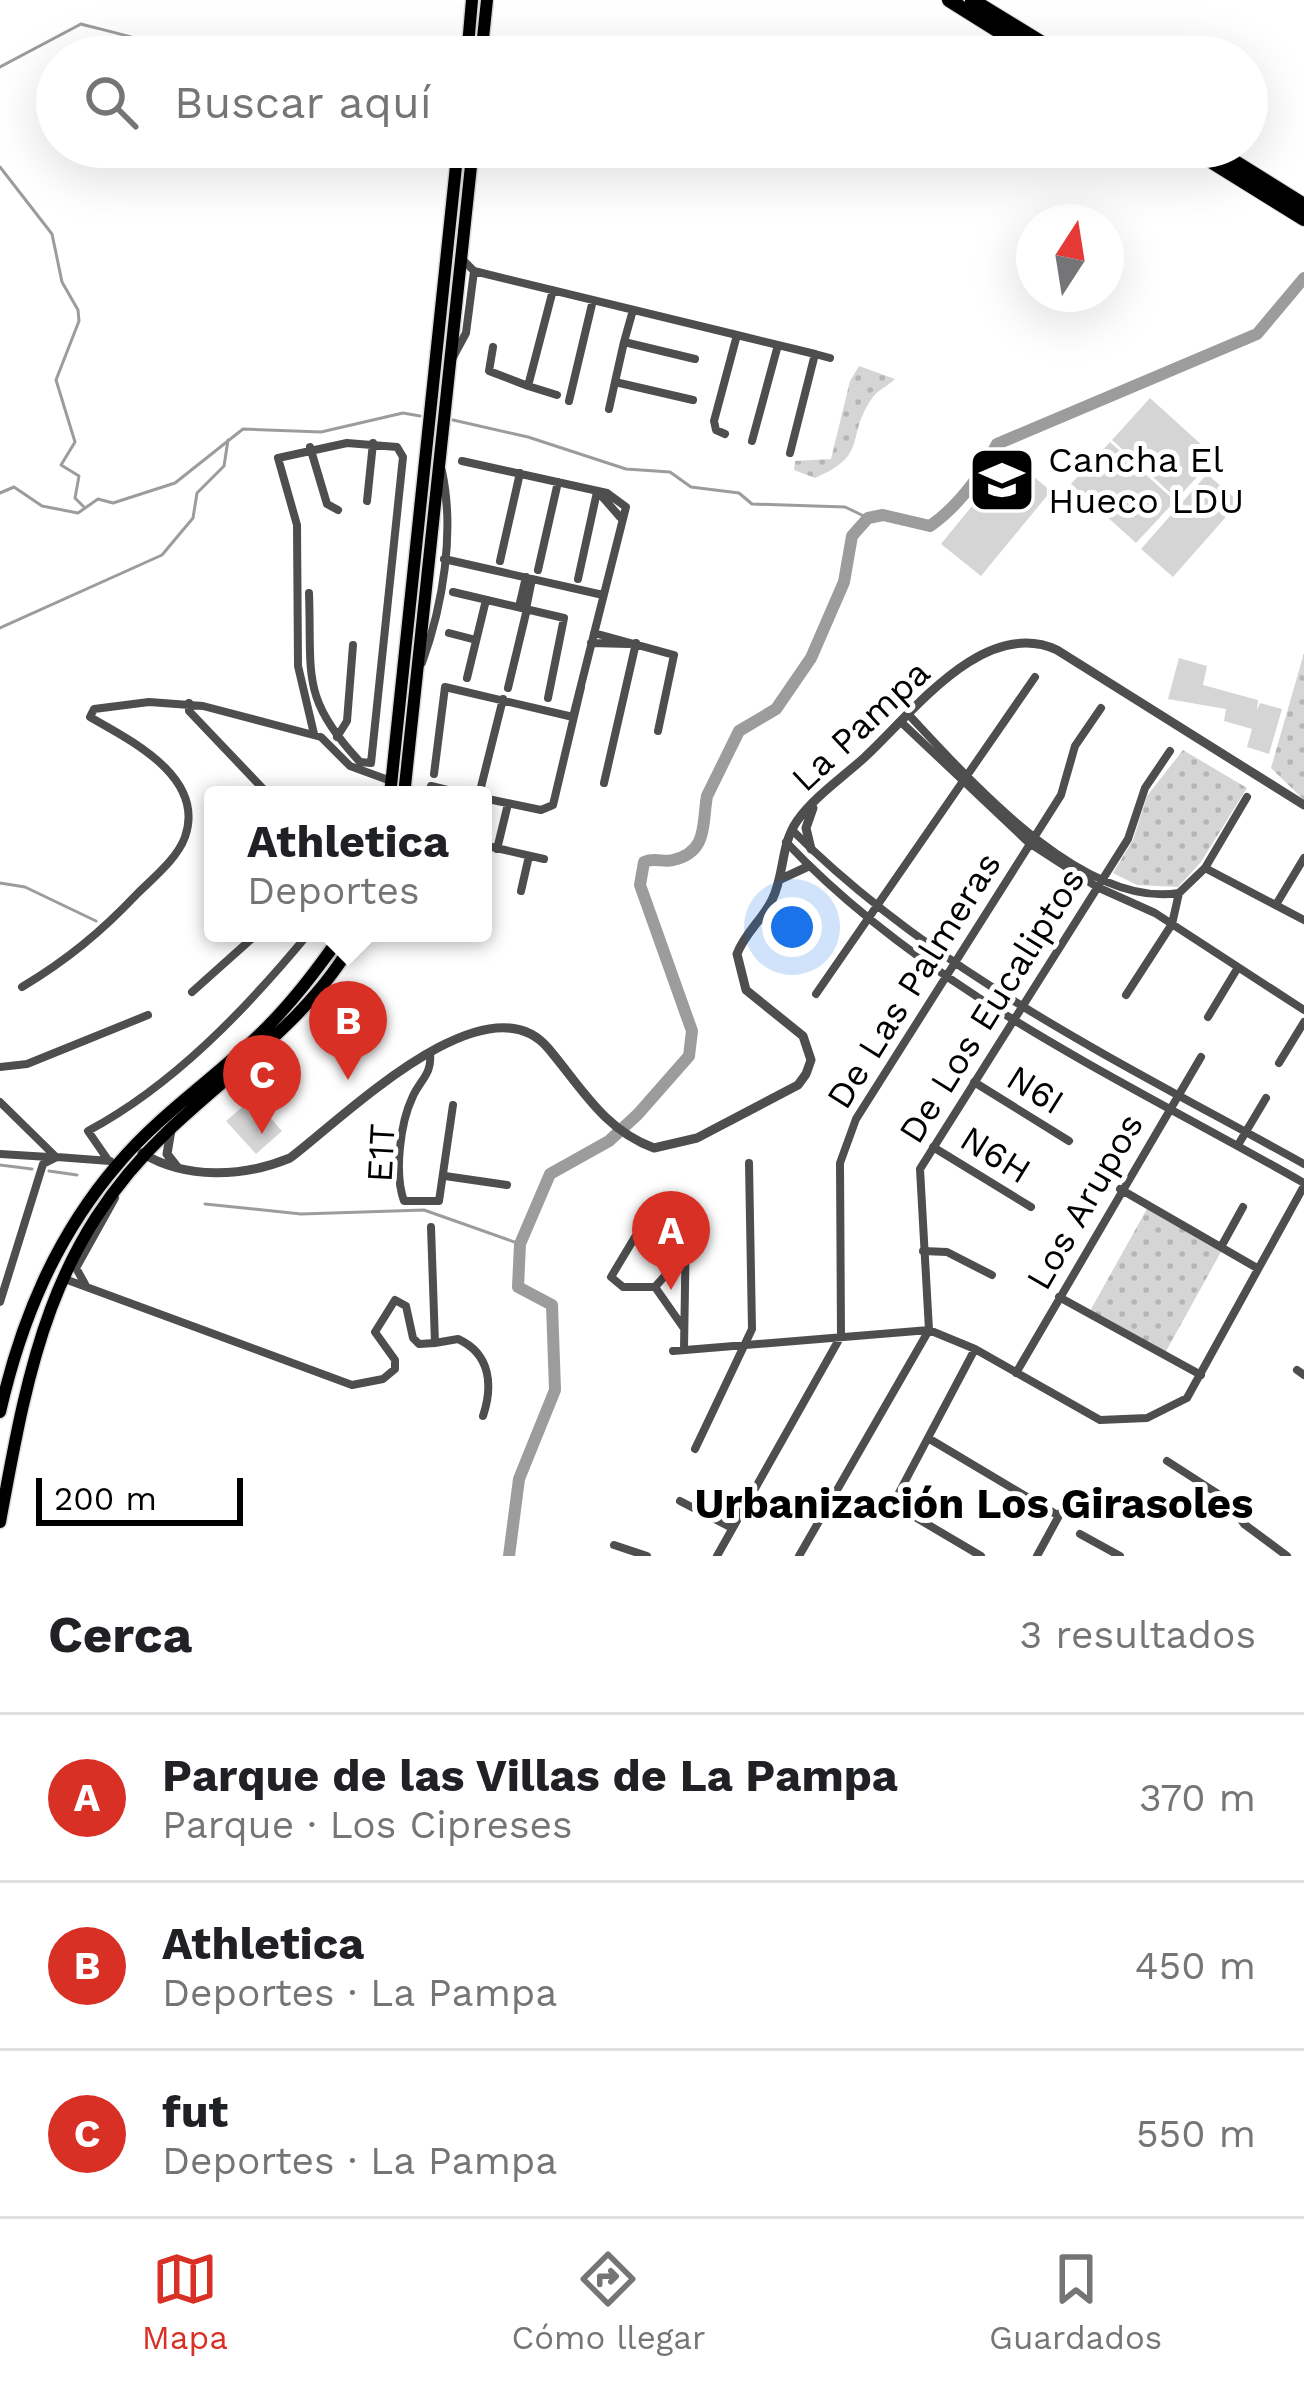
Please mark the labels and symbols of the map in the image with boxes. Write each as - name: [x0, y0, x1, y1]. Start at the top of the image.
- north arrow: [1016, 204, 1124, 312]
- place label: Cancha El Hueco LDU: [1048, 439, 1244, 522]
- school or university icon: Cancha El Hueco LDU: [967, 445, 1037, 515]
- street label: La Pampa: [783, 651, 938, 800]
- street label: De Las Palmeras: [818, 845, 1010, 1116]
- street label: De Los Eucaliptos: [890, 860, 1094, 1151]
- your location: [762, 897, 822, 957]
- pin: B: [309, 981, 387, 1080]
- pin: C: [223, 1035, 301, 1134]
- street label: N6I: [999, 1056, 1072, 1123]
- street label: Los Arupos: [1018, 1106, 1152, 1297]
- street label: N6H: [953, 1117, 1038, 1192]
- street label: E1T: [358, 1123, 404, 1183]
- pin: A: [632, 1191, 710, 1290]
- scale bar: [36, 1472, 243, 1525]
- district label: Urbanización Los Girasoles: [695, 1479, 1253, 1528]

